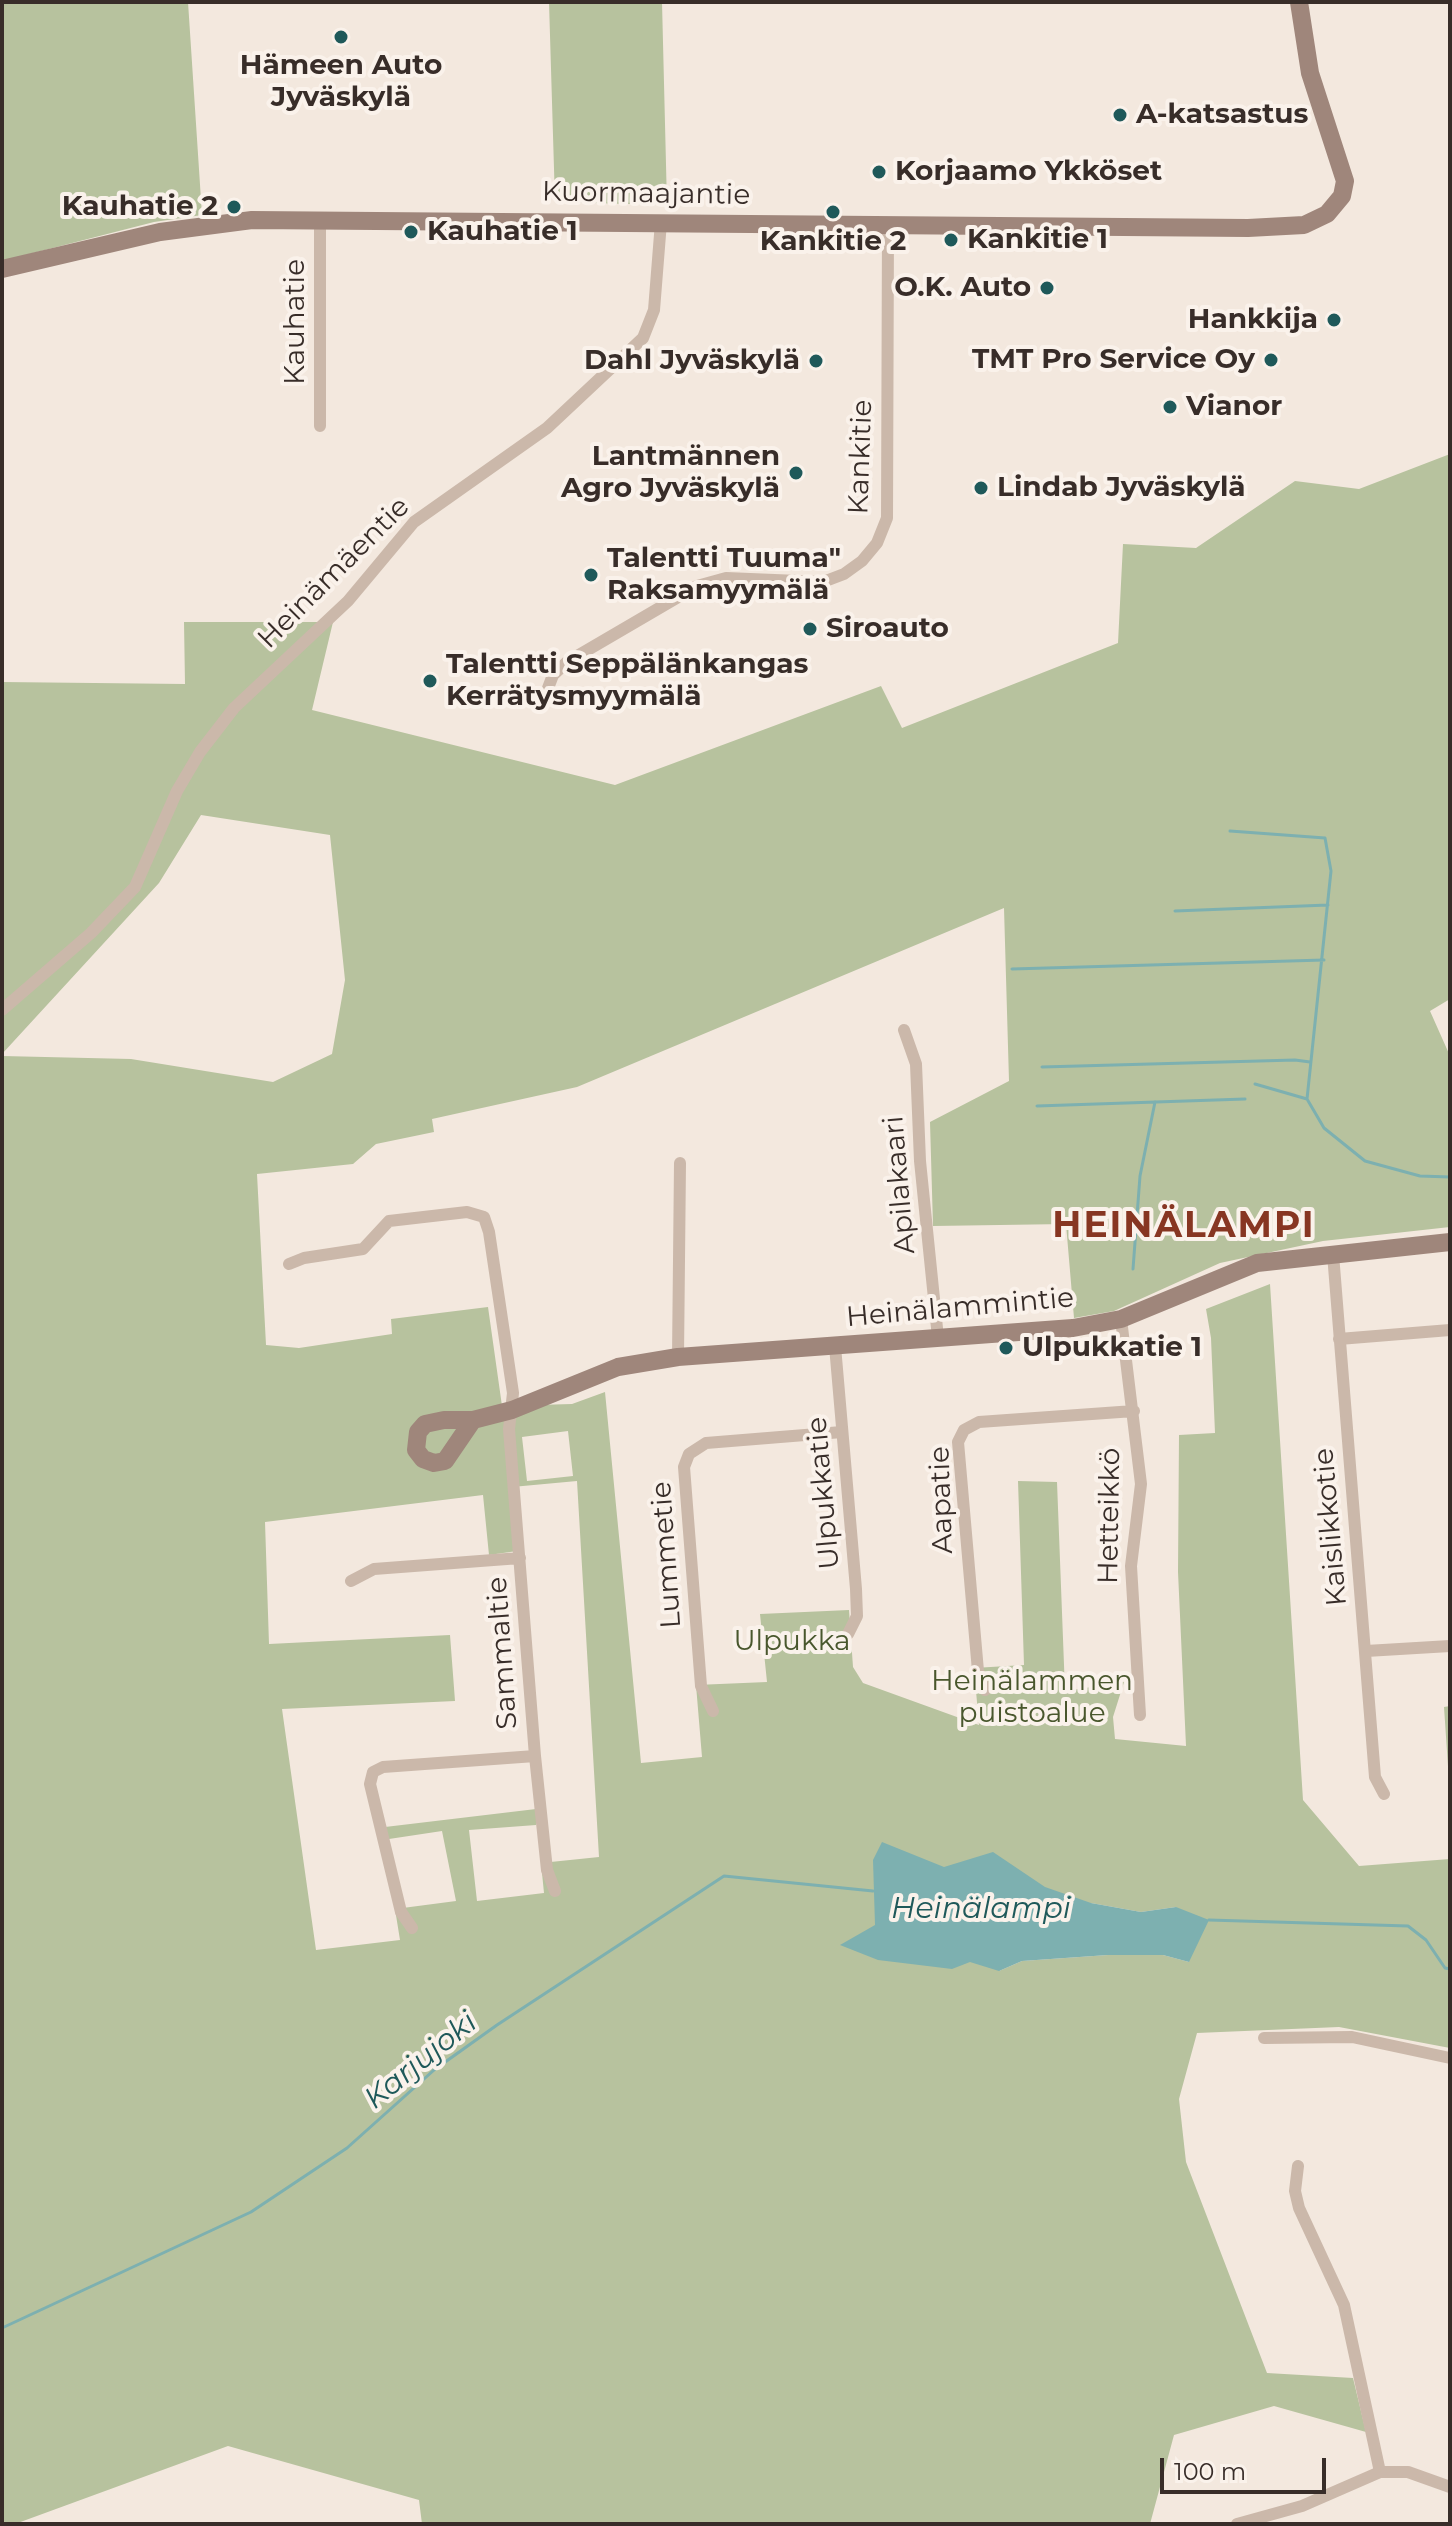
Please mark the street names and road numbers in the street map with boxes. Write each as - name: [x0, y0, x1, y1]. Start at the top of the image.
- street label: Kuormaajantie: [542, 175, 750, 213]
- street label: Kauhatie: [279, 259, 313, 385]
- street label: Kankitie: [842, 399, 880, 515]
- street label: Heinämäentie: [251, 490, 417, 656]
- street label: Apilakaari: [877, 1114, 923, 1256]
- street label: Heinälammintie: [845, 1281, 1075, 1335]
- street label: Ulpukkatie: [801, 1415, 847, 1571]
- street label: Aapatie: [923, 1446, 961, 1554]
- street label: Kaislikkotie: [1307, 1447, 1355, 1607]
- street label: Hetteikkö: [1092, 1448, 1128, 1584]
- street label: Lummetie: [645, 1480, 689, 1630]
- street label: Sammaltie: [481, 1576, 525, 1730]

